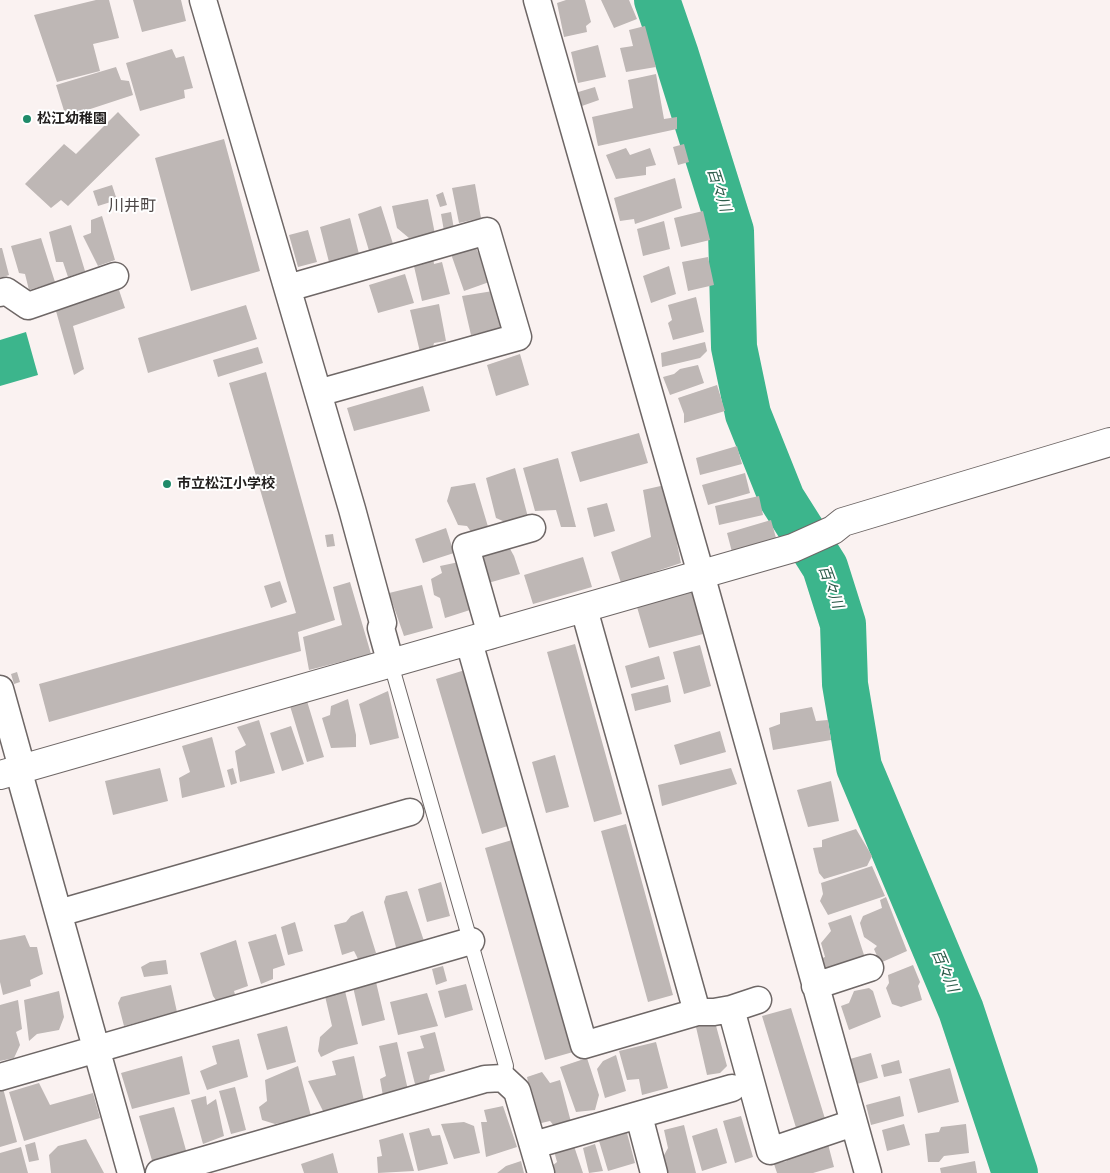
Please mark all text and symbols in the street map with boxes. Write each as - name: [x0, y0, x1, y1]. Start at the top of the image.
- place label: 松江幼稚園: [37, 111, 107, 127]
- marker: 松江幼稚園: [21, 113, 33, 125]
- water label: 百々川: [702, 166, 734, 214]
- district label: 川井町: [108, 197, 156, 217]
- place label: 市立松江小学校: [177, 476, 275, 492]
- marker: 市立松江小学校: [161, 478, 173, 490]
- water label: 百々川: [814, 563, 846, 611]
- water label: 百々川: [927, 947, 961, 995]

